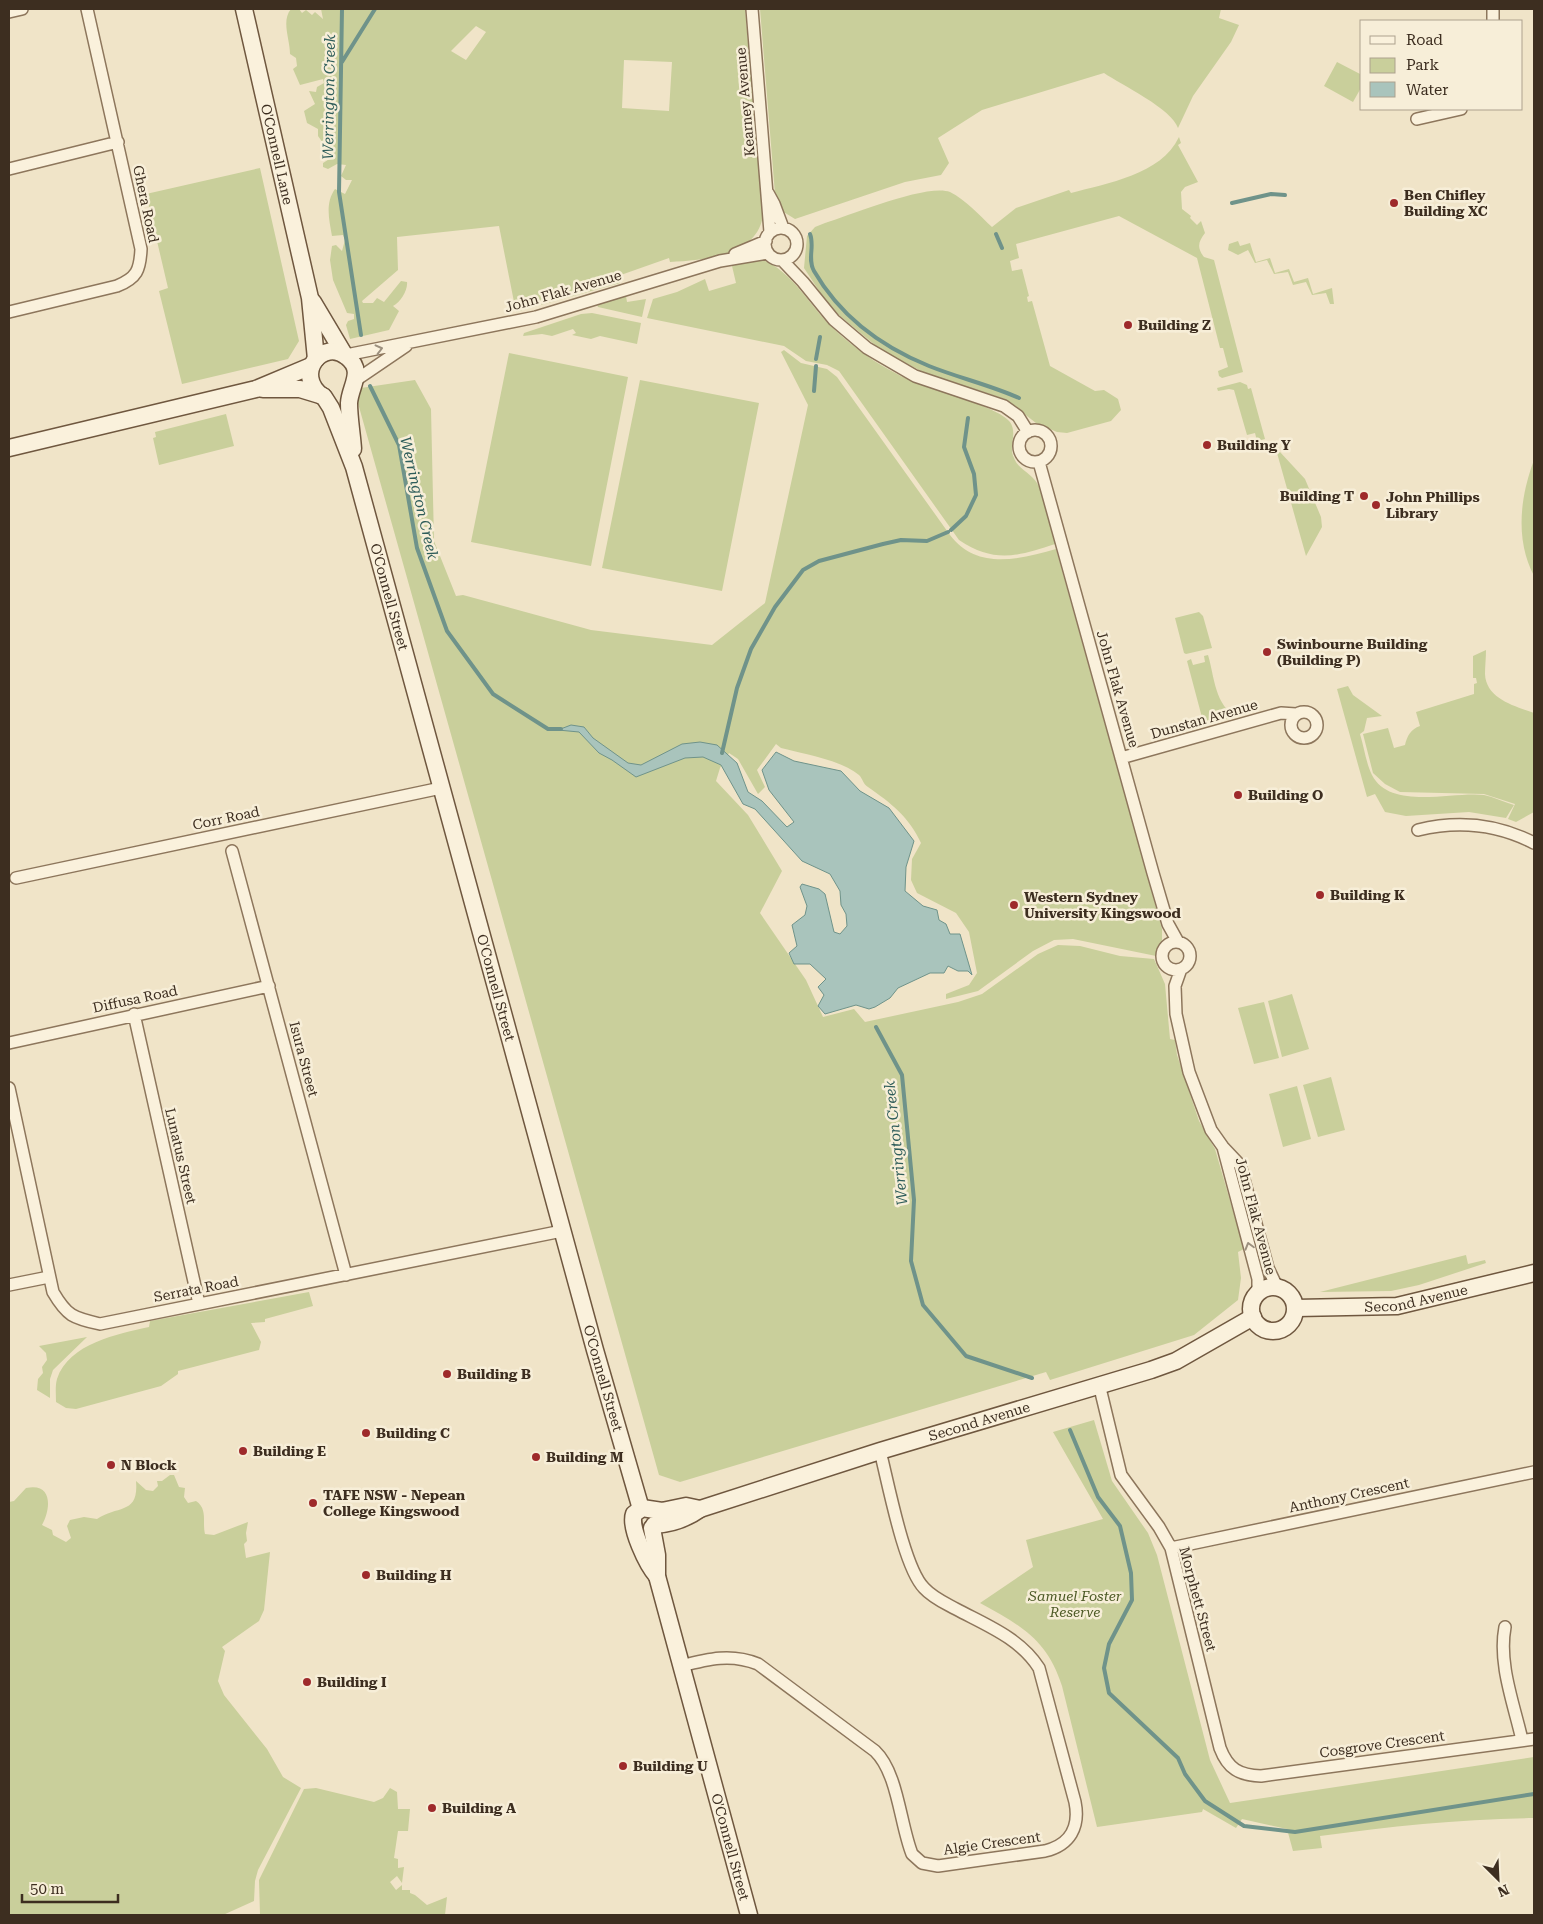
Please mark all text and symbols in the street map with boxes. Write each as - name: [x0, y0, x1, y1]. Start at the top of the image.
- legend: [1360, 20, 1523, 110]
- text: Road: [1406, 31, 1443, 49]
- water label: Werrington Creek: [319, 33, 339, 160]
- street label: Kearney Avenue: [732, 46, 758, 157]
- text: Park: [1406, 56, 1440, 74]
- text: Water: [1406, 81, 1448, 99]
- street label: O'Connell Lane: [258, 102, 297, 207]
- street label: Ghera Road: [130, 164, 162, 244]
- place label: Ben Chifley Building XC: [1404, 187, 1488, 219]
- marker: Ben Chifley Building XC: [1388, 197, 1400, 209]
- street label: John Flak Avenue: [503, 267, 624, 315]
- place label: Building Z: [1138, 317, 1211, 333]
- marker: Building Z: [1122, 319, 1134, 331]
- one-way arrow: [374, 344, 383, 355]
- water label: Werrington Creek: [396, 435, 442, 562]
- place label: Building Y: [1217, 437, 1291, 453]
- marker: Building Y: [1201, 439, 1213, 451]
- place label: Building T: [1280, 488, 1354, 504]
- place label: John Phillips Library: [1386, 489, 1480, 521]
- marker: Building T: [1358, 490, 1370, 502]
- marker: John Phillips Library: [1370, 499, 1382, 511]
- street label: O'Connell Street: [367, 542, 412, 652]
- street label: John Flak Avenue: [1094, 629, 1142, 750]
- place label: Swinbourne Building (Building P): [1277, 636, 1428, 668]
- marker: Swinbourne Building (Building P): [1261, 646, 1273, 658]
- street label: Dunstan Avenue: [1149, 696, 1260, 742]
- place label: Building O: [1248, 787, 1323, 803]
- marker: Building O: [1232, 789, 1244, 801]
- street label: Corr Road: [191, 803, 261, 833]
- place label: Building K: [1330, 887, 1405, 903]
- place label: Western Sydney University Kingswood: [1024, 889, 1181, 921]
- marker: Building K: [1314, 889, 1326, 901]
- marker: Western Sydney University Kingswood: [1008, 899, 1020, 911]
- street label: O'Connell Street: [474, 932, 518, 1043]
- street label: Diffusa Road: [91, 982, 179, 1016]
- street label: Isura Street: [286, 1020, 322, 1098]
- water label: Werrington Creek: [880, 1079, 912, 1206]
- street label: Lunatus Street: [162, 1106, 200, 1206]
- street label: John Flak Avenue: [1233, 1156, 1279, 1277]
- one-way arrow: [1244, 1241, 1255, 1250]
- street label: Serrata Road: [152, 1273, 240, 1305]
- street label: Second Avenue: [1364, 1281, 1470, 1315]
- street label: O'Connell Street: [581, 1323, 626, 1433]
- place label: Building B: [457, 1366, 531, 1382]
- marker: Building B: [441, 1368, 453, 1380]
- street label: Second Avenue: [927, 1399, 1032, 1444]
- place label: Building C: [376, 1425, 450, 1441]
- marker: Building C: [360, 1427, 372, 1439]
- place label: Building E: [253, 1443, 326, 1459]
- marker: Building E: [237, 1445, 249, 1457]
- place label: Building M: [546, 1449, 624, 1465]
- marker: Building M: [530, 1451, 542, 1463]
- place label: N Block: [121, 1457, 177, 1473]
- marker: N Block: [105, 1459, 117, 1471]
- street label: Anthony Crescent: [1288, 1474, 1410, 1516]
- place label: TAFE NSW - Nepean College Kingswood: [323, 1487, 466, 1519]
- marker: TAFE NSW - Nepean College Kingswood: [307, 1497, 319, 1509]
- street label: Morphett Street: [1176, 1545, 1220, 1653]
- place label: Building H: [376, 1567, 452, 1583]
- marker: Building H: [360, 1569, 372, 1581]
- park label: Samuel Foster Reserve: [1027, 1588, 1122, 1620]
- place label: Building I: [317, 1674, 387, 1690]
- marker: Building I: [301, 1676, 313, 1688]
- street label: Cosgrove Crescent: [1318, 1727, 1446, 1761]
- place label: Building U: [633, 1758, 708, 1774]
- marker: Building U: [617, 1760, 629, 1772]
- street label: O'Connell Street: [708, 1792, 753, 1902]
- place label: Building A: [442, 1800, 516, 1816]
- marker: Building A: [426, 1802, 438, 1814]
- street label: Algie Crescent: [942, 1828, 1042, 1858]
- north arrow: [1473, 1854, 1523, 1904]
- scale bar: [22, 1872, 119, 1904]
- text: 50 m: [30, 1880, 65, 1898]
- text: N: [1495, 1881, 1511, 1900]

